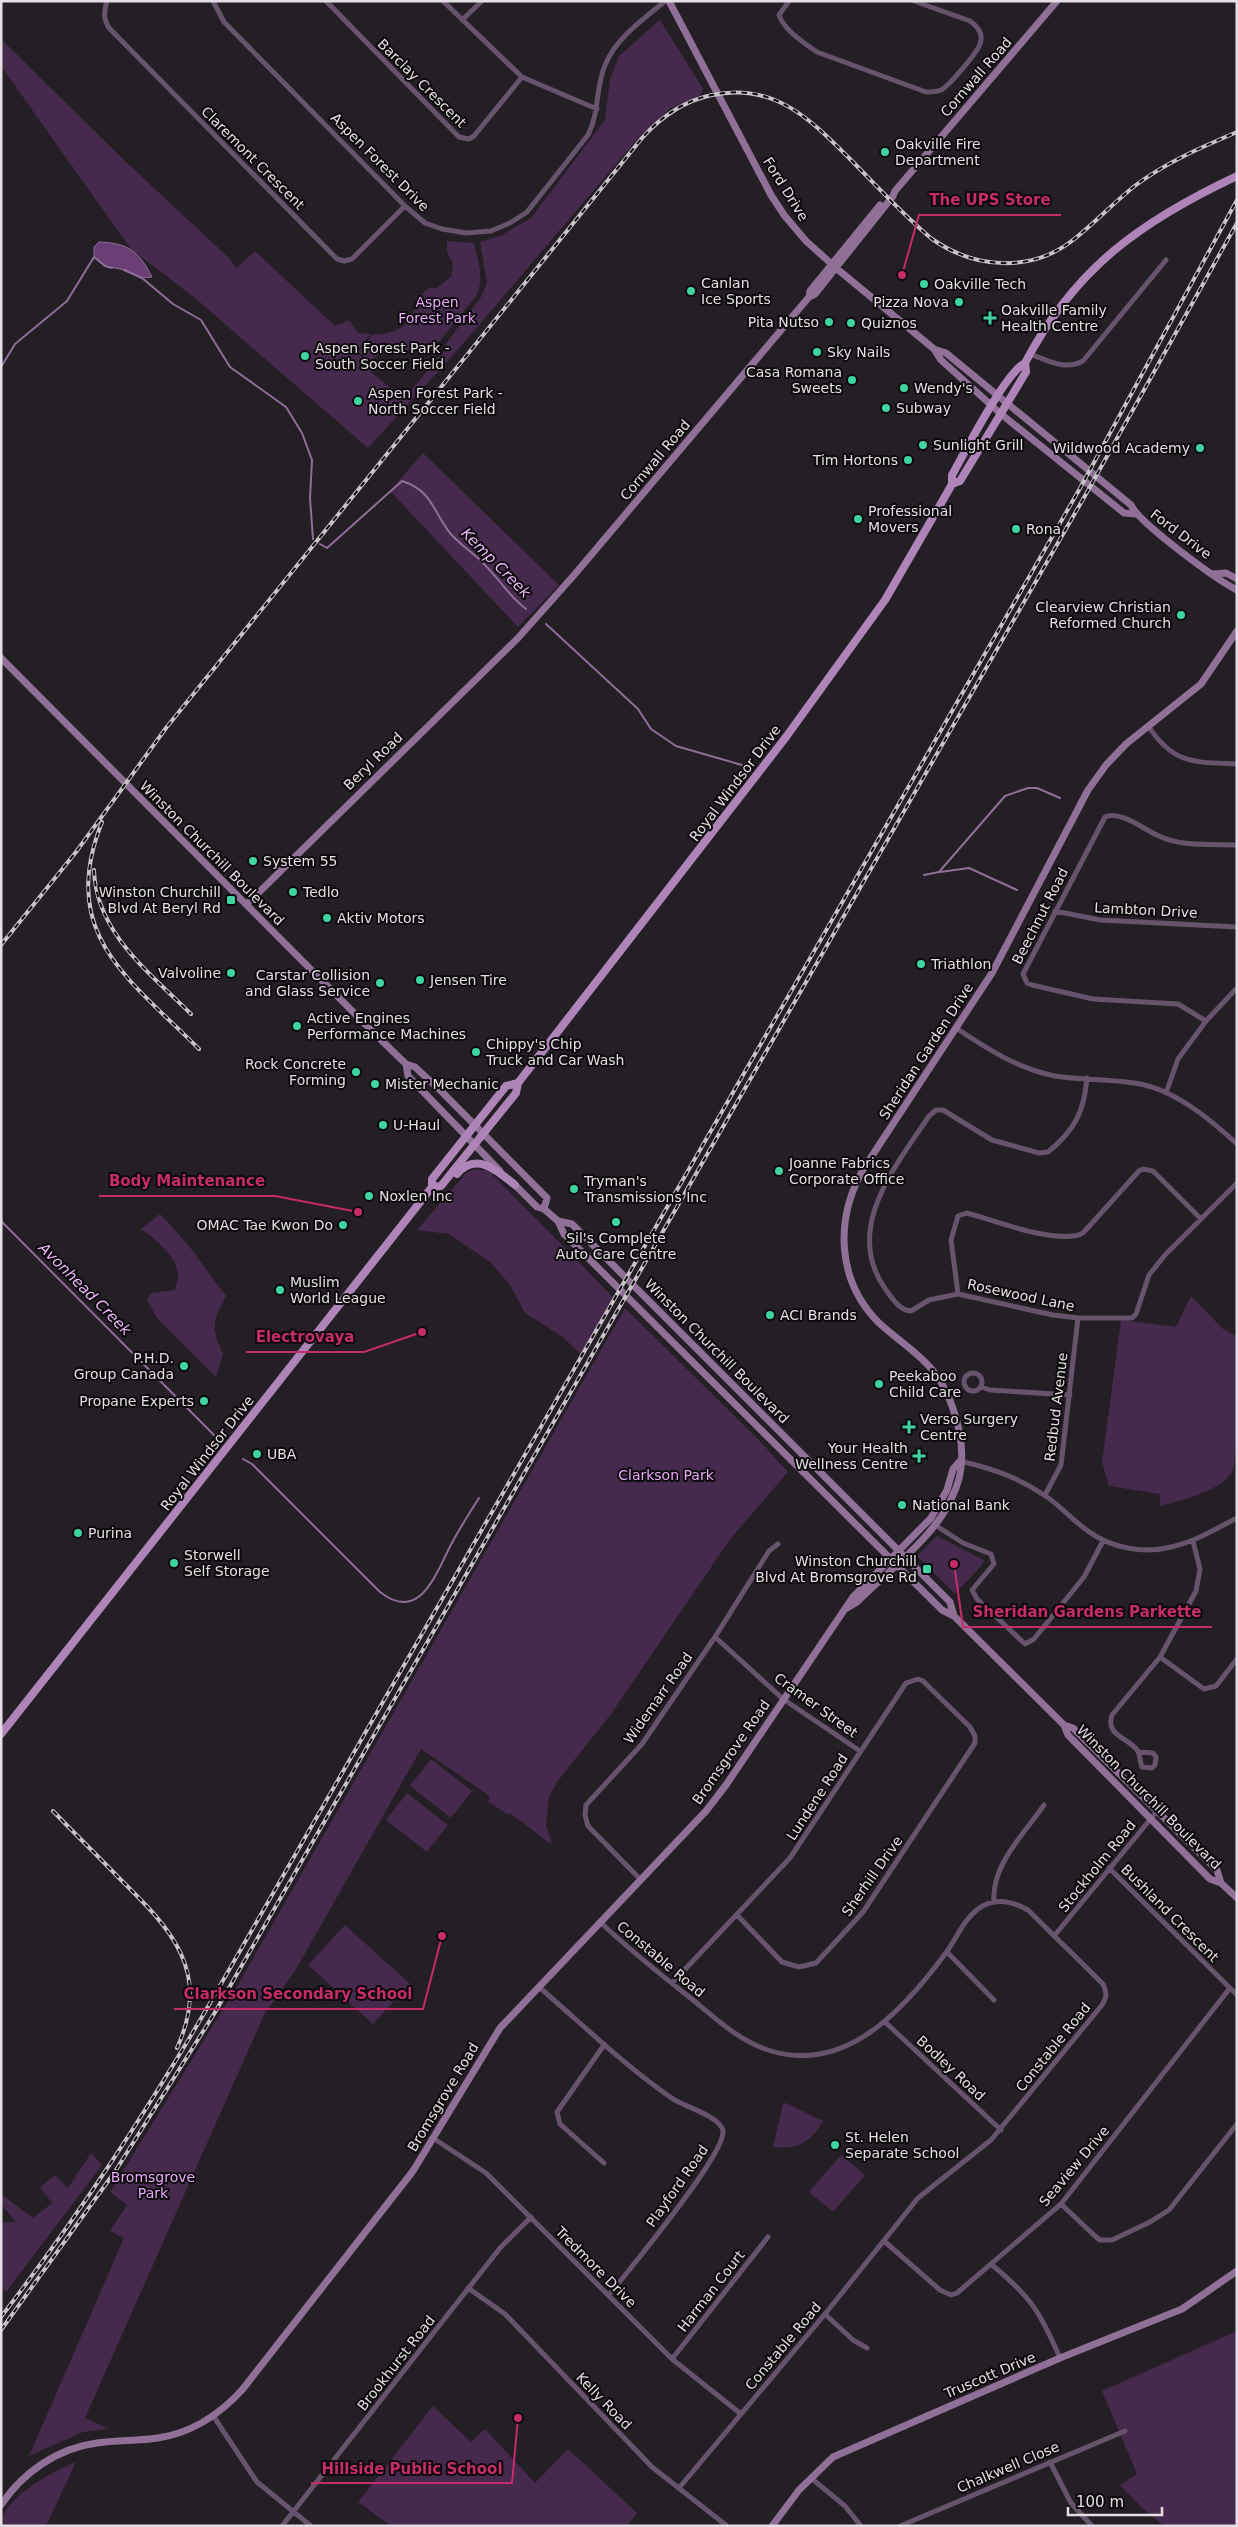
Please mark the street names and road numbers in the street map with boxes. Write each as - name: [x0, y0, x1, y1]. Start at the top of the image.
- street label: Cornwall Road: [937, 34, 1015, 120]
- street label: Barclay Crescent: [375, 36, 470, 131]
- street label: Claremont Crescent: [198, 103, 308, 213]
- street label: Aspen Forest Drive: [328, 110, 432, 214]
- street label: Ford Drive: [760, 154, 812, 224]
- street label: Cornwall Road: [617, 417, 693, 503]
- street label: Ford Drive: [1147, 506, 1215, 562]
- street label: Royal Windsor Drive: [686, 722, 784, 844]
- street label: Beryl Road: [340, 729, 406, 793]
- street label: Winston Churchill Boulevard: [137, 778, 287, 928]
- street label: Beechnut Road: [1009, 865, 1071, 967]
- street label: Lambton Drive: [1094, 899, 1198, 921]
- street label: Sheridan Garden Drive: [876, 980, 976, 1122]
- street label: Winston Churchill Boulevard: [642, 1276, 792, 1426]
- street label: Rosewood Lane: [966, 1276, 1076, 1314]
- street label: Redbud Avenue: [1041, 1352, 1071, 1462]
- street label: Royal Windsor Drive: [157, 1392, 257, 1514]
- street label: Widemarr Road: [620, 1649, 696, 1747]
- street label: Cramer Street: [771, 1669, 861, 1741]
- street label: Bromsgrove Road: [689, 1697, 773, 1807]
- street label: Winston Churchill Boulevard: [1074, 1722, 1224, 1872]
- street label: Lundene Road: [783, 1751, 851, 1843]
- street label: Stockholm Road: [1055, 1817, 1139, 1915]
- street label: Sherhill Drive: [838, 1833, 906, 1919]
- street label: Bushland Crescent: [1118, 1861, 1222, 1965]
- street label: Constable Road: [614, 1918, 708, 2000]
- street label: Constable Road: [1012, 1999, 1094, 2095]
- street label: Bodley Road: [914, 2032, 988, 2104]
- street label: Bromsgrove Road: [404, 2040, 482, 2154]
- street label: Seaview Drive: [1036, 2123, 1112, 2209]
- street label: Playford Road: [643, 2142, 711, 2230]
- street label: Tredmore Drive: [552, 2223, 640, 2311]
- street label: Harman Court: [674, 2247, 748, 2335]
- street label: Constable Road: [742, 2299, 824, 2393]
- street label: Brookhurst Road: [354, 2312, 438, 2414]
- street label: Truscott Drive: [941, 2349, 1038, 2402]
- street label: Kelly Road: [573, 2369, 635, 2433]
- street label: Chalkwell Close: [954, 2438, 1062, 2496]

